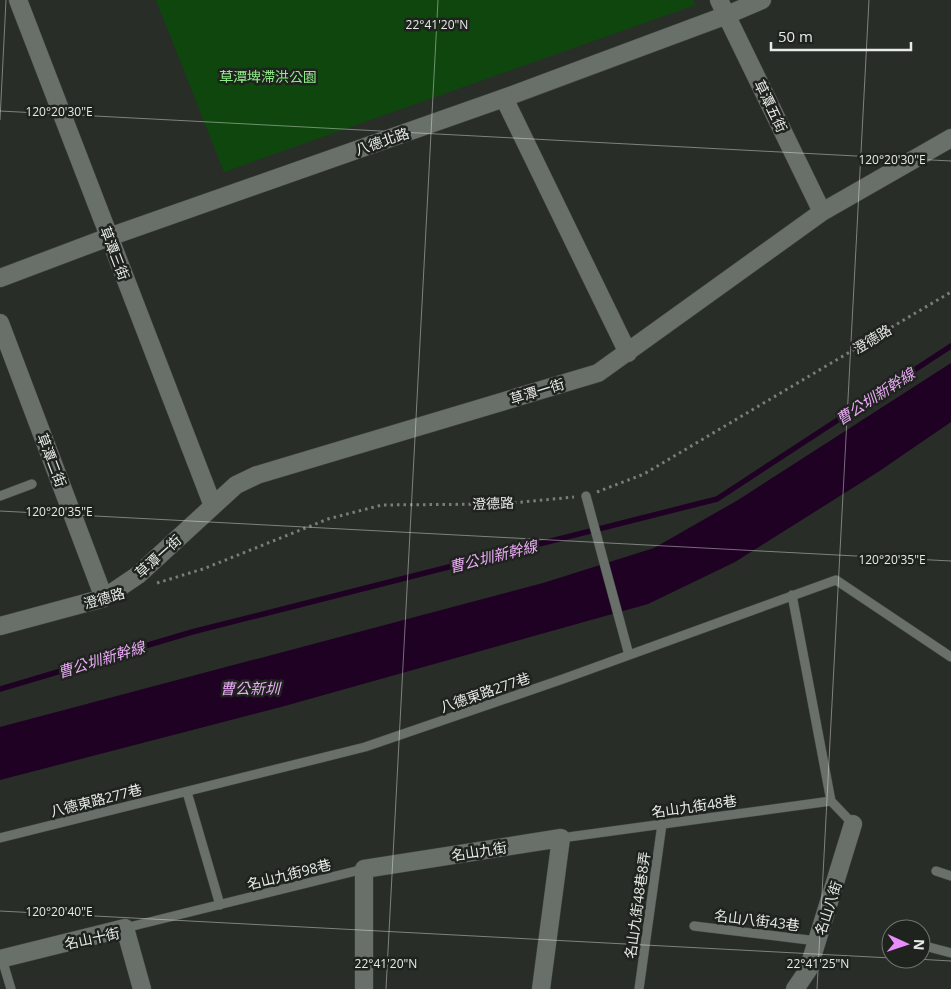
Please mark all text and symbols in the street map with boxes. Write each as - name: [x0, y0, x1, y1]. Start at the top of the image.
- text: 22°41'20"N: [406, 16, 468, 33]
- scale bar: [771, 20, 911, 52]
- text: 50 m: [778, 26, 813, 46]
- park label: 草潭埤滯洪公園: [219, 67, 317, 86]
- street label: 草潭五街: [750, 77, 792, 135]
- text: 120°20'30"E: [25, 103, 93, 120]
- street label: 八德北路: [352, 123, 412, 159]
- text: 120°20'30"E: [858, 151, 926, 168]
- street label: 草潭三街: [96, 223, 134, 283]
- street label: 澄德路: [849, 320, 895, 358]
- water label: 曹公圳新幹線: [832, 362, 920, 429]
- street label: 草潭一街: [507, 374, 567, 408]
- street label: 草潭二街: [33, 430, 71, 490]
- street label: 澄德路: [472, 493, 514, 513]
- text: 120°20'35"E: [25, 503, 93, 520]
- street label: 草潭一街: [131, 530, 185, 582]
- water label: 曹公圳新幹線: [447, 535, 541, 577]
- text: 120°20'35"E: [858, 551, 926, 568]
- street label: 澄德路: [81, 583, 127, 613]
- water label: 曹公圳新幹線: [55, 636, 149, 682]
- street label: 八德東路277巷: [437, 668, 533, 716]
- water label: 曹公新圳: [220, 678, 282, 698]
- street label: 八德東路277巷: [48, 779, 144, 821]
- street label: 名山九街48巷: [650, 791, 738, 821]
- street label: 名山九街: [450, 837, 508, 865]
- street label: 名山九街48巷8弄: [620, 850, 654, 960]
- street label: 名山九街98巷: [245, 854, 333, 894]
- street label: 名山八街: [810, 878, 846, 938]
- text: 120°20'40"E: [25, 903, 93, 920]
- street label: 名山八街43巷: [713, 905, 801, 935]
- north arrow: [881, 919, 931, 969]
- street label: 名山十街: [63, 923, 121, 953]
- text: N: [910, 939, 929, 951]
- text: 22°41'20"N: [355, 955, 417, 972]
- text: 22°41'25"N: [787, 955, 849, 972]

